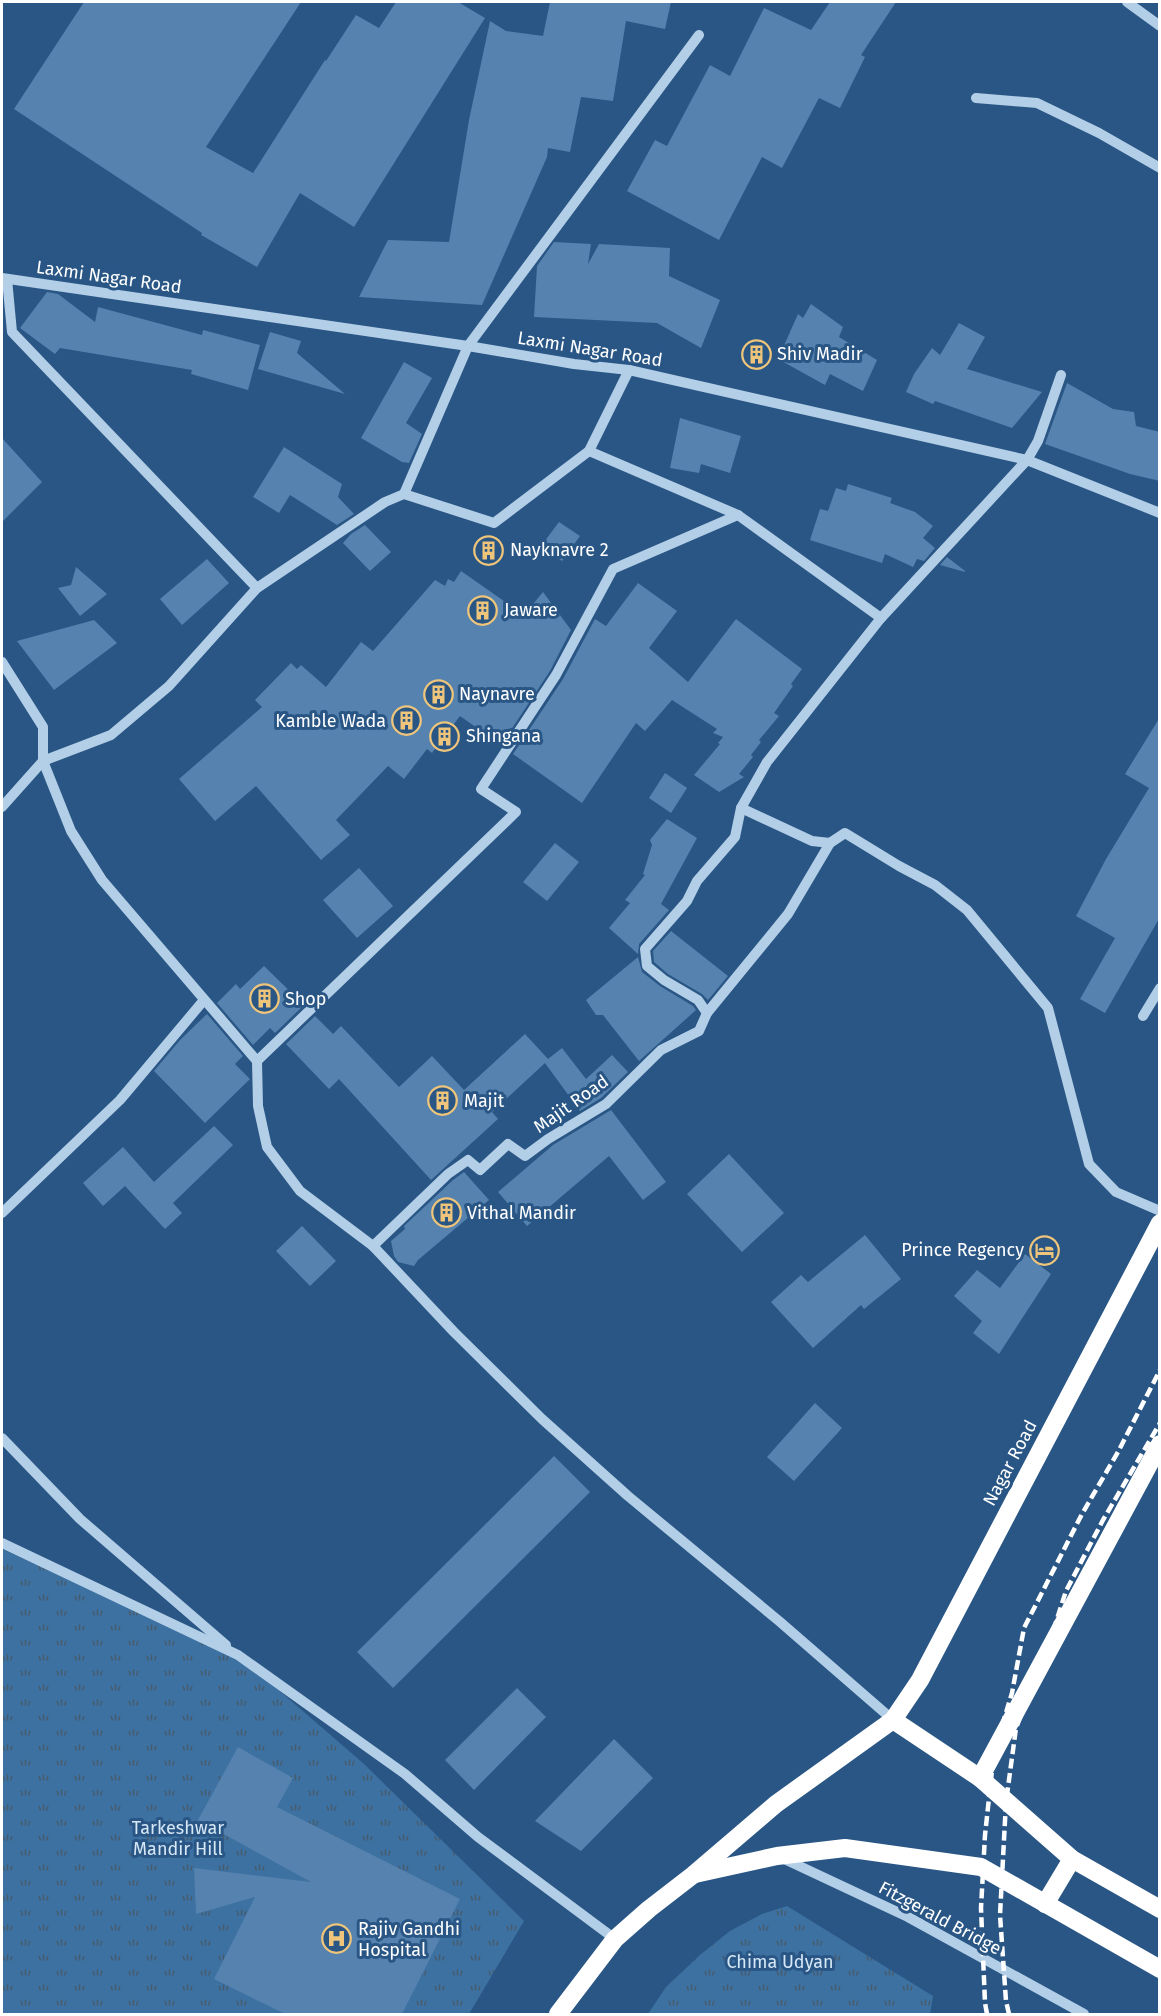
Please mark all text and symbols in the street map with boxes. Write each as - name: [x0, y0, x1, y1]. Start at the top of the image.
- street label: Laxmi Nagar Road: [35, 256, 183, 298]
- street label: Laxmi Nagar Road: [516, 327, 664, 371]
- building icon: Shiv Madir: [740, 338, 772, 370]
- place label: Shiv Madir: [777, 343, 863, 365]
- building icon: Nayknavre 2: [473, 534, 505, 566]
- place label: Nayknavre 2: [510, 539, 609, 561]
- building icon: Jaware: [467, 594, 499, 626]
- place label: Jaware: [504, 599, 558, 621]
- building icon: Naynavre: [422, 678, 454, 710]
- place label: Naynavre: [459, 683, 535, 705]
- building icon: Kamble Wada: [391, 705, 423, 737]
- place label: Kamble Wada: [275, 710, 386, 732]
- building icon: Shingana: [429, 720, 461, 752]
- place label: Shingana: [466, 725, 541, 747]
- building icon: Shop: [248, 983, 280, 1015]
- place label: Shop: [285, 988, 327, 1010]
- street label: Majit Road: [529, 1070, 613, 1138]
- building icon: Majit: [427, 1085, 459, 1117]
- place label: Majit: [464, 1090, 505, 1112]
- building icon: Vithal Mandir: [430, 1197, 462, 1229]
- place label: Vithal Mandir: [467, 1202, 576, 1224]
- hotel icon: Prince Regency: [1029, 1234, 1061, 1266]
- place label: Prince Regency: [901, 1239, 1024, 1261]
- street label: Nagar Road: [978, 1416, 1042, 1510]
- park label: Tarkeshwar Mandir Hill: [132, 1817, 224, 1860]
- street label: Fitzgerald Bridge: [875, 1876, 1005, 1960]
- place label: Rajiv Gandhi Hospital: [358, 1918, 460, 1961]
- hospital icon: Rajiv Gandhi Hospital: [321, 1923, 353, 1955]
- park label: Chima Udyan: [726, 1951, 834, 1973]

